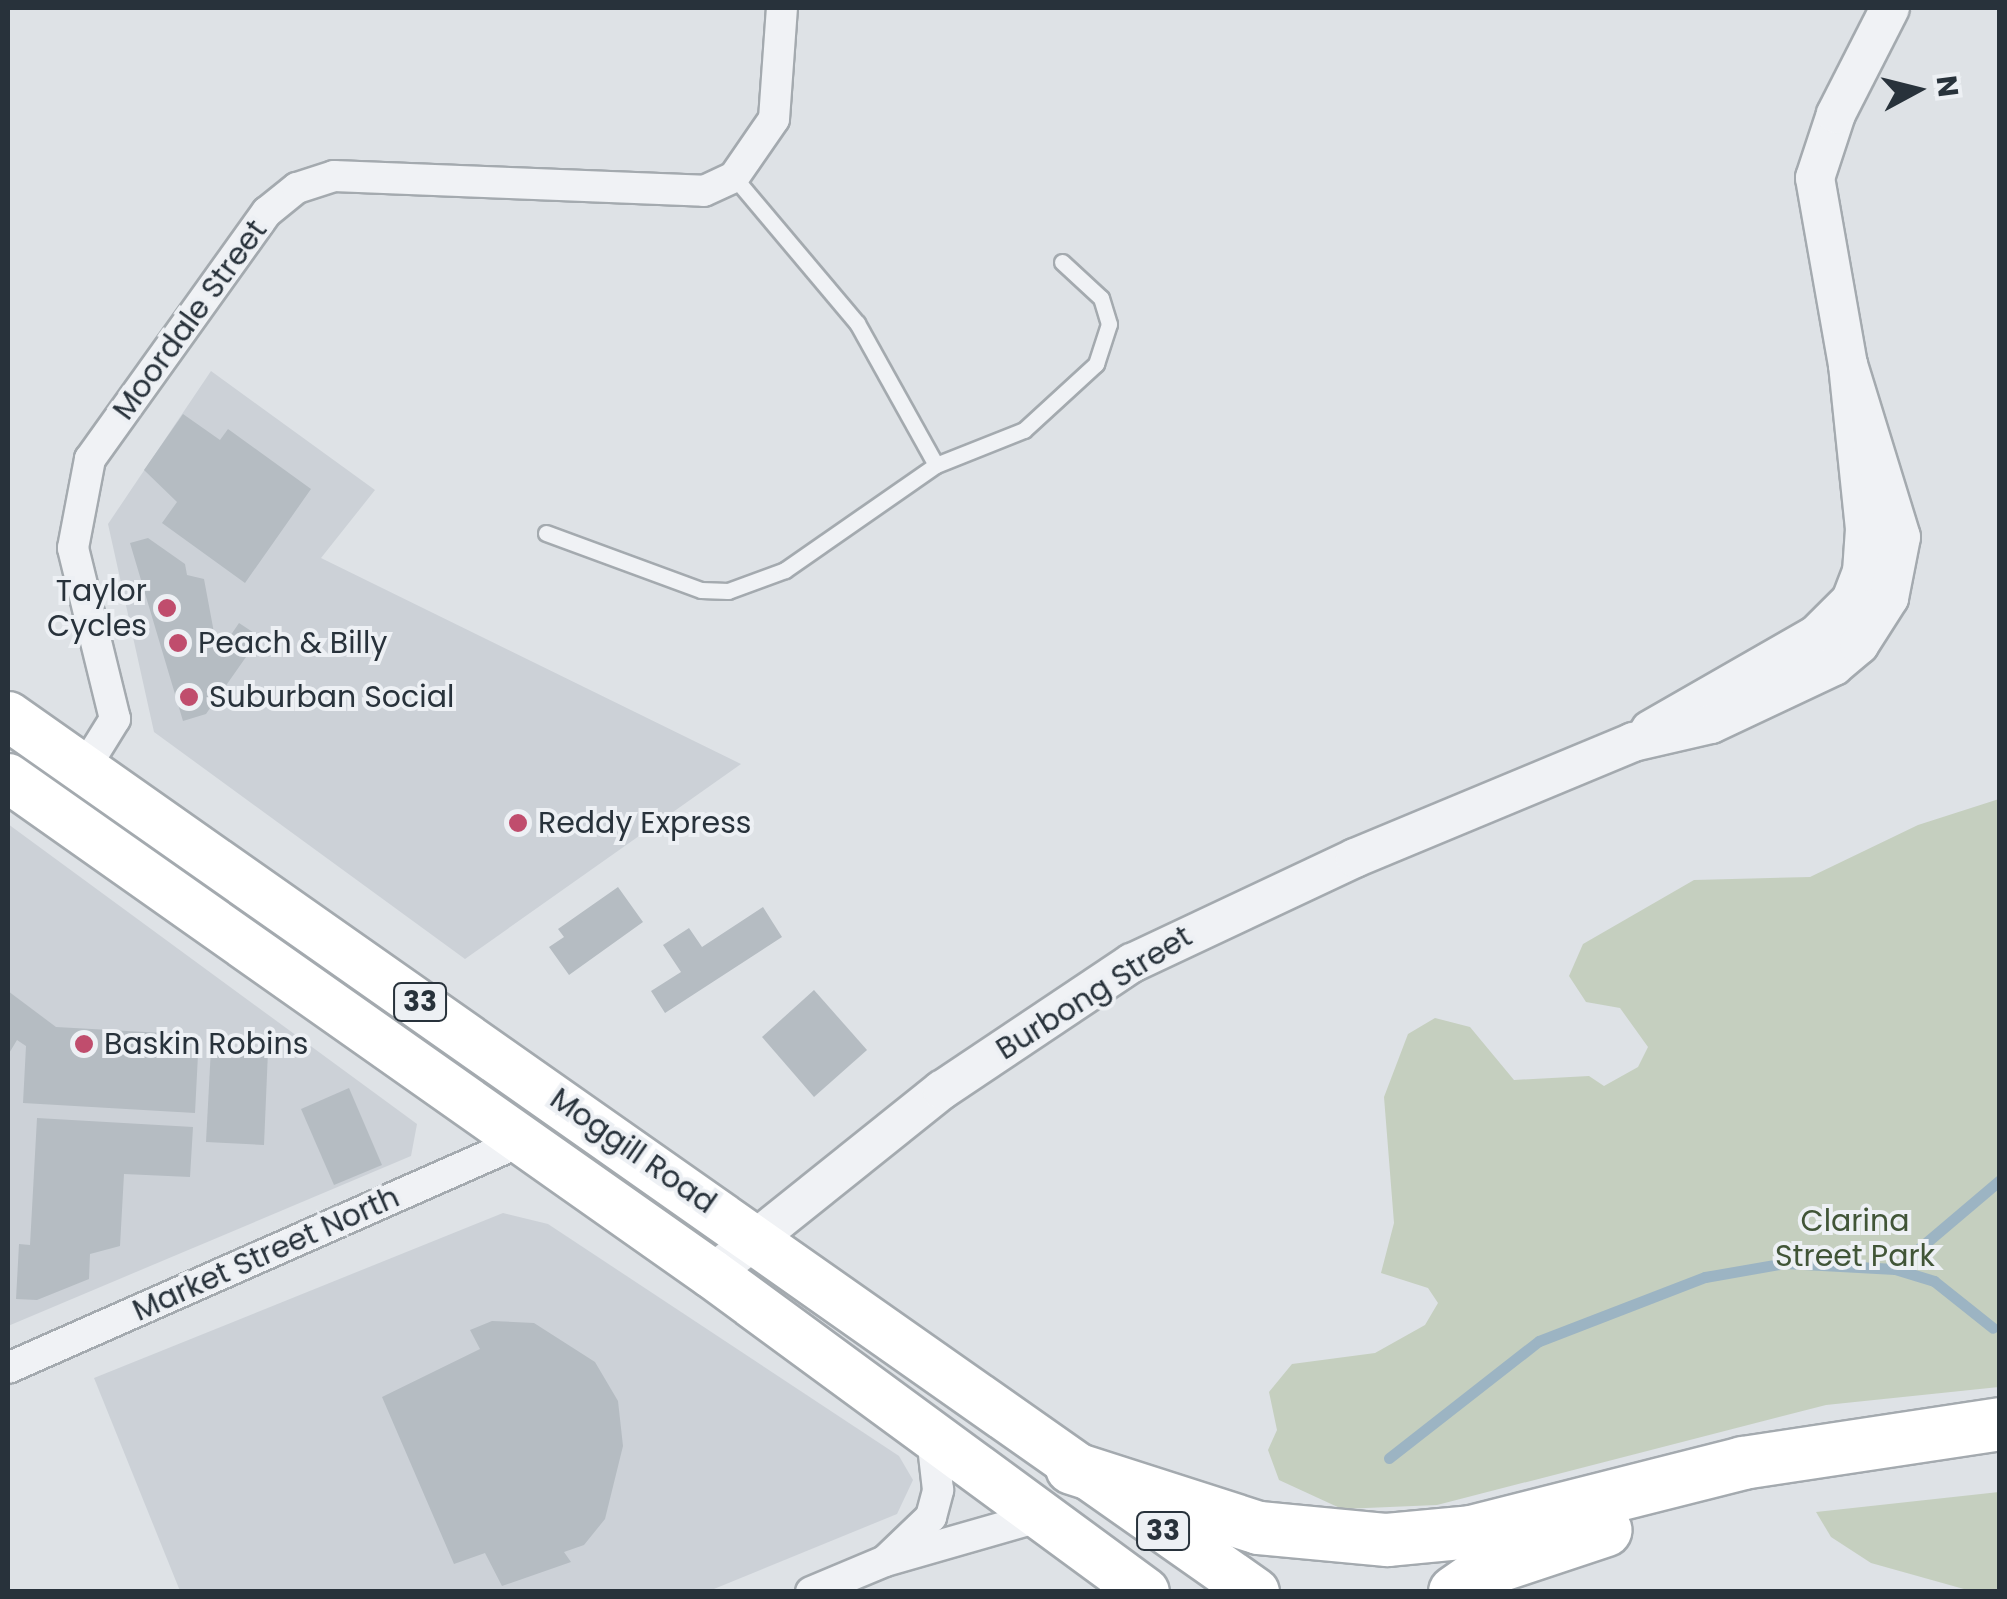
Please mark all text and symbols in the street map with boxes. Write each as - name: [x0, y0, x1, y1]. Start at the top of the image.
- north arrow: [1867, 40, 1967, 140]
- text: N: [1927, 73, 1968, 99]
- street label: Moordale Street: [106, 213, 274, 427]
- place label: Taylor Cycles: [47, 573, 147, 644]
- marker: Taylor Cycles: [156, 597, 178, 619]
- place label: Peach & Billy: [198, 625, 387, 661]
- marker: Peach & Billy: [167, 632, 189, 654]
- place label: Suburban Social: [209, 679, 454, 715]
- marker: Suburban Social: [178, 686, 200, 708]
- place label: Reddy Express: [538, 805, 751, 841]
- marker: Reddy Express: [507, 812, 529, 834]
- street label: Burbong Street: [990, 918, 1198, 1068]
- road number: 33: [392, 979, 448, 1025]
- place label: Baskin Robins: [104, 1026, 308, 1062]
- marker: Baskin Robins: [73, 1033, 95, 1055]
- street label: Moggill Road: [543, 1081, 723, 1221]
- street label: Market Street North: [127, 1179, 405, 1329]
- park label: Clarina Street Park: [1775, 1203, 1935, 1274]
- road number: 33: [1136, 1508, 1190, 1554]

